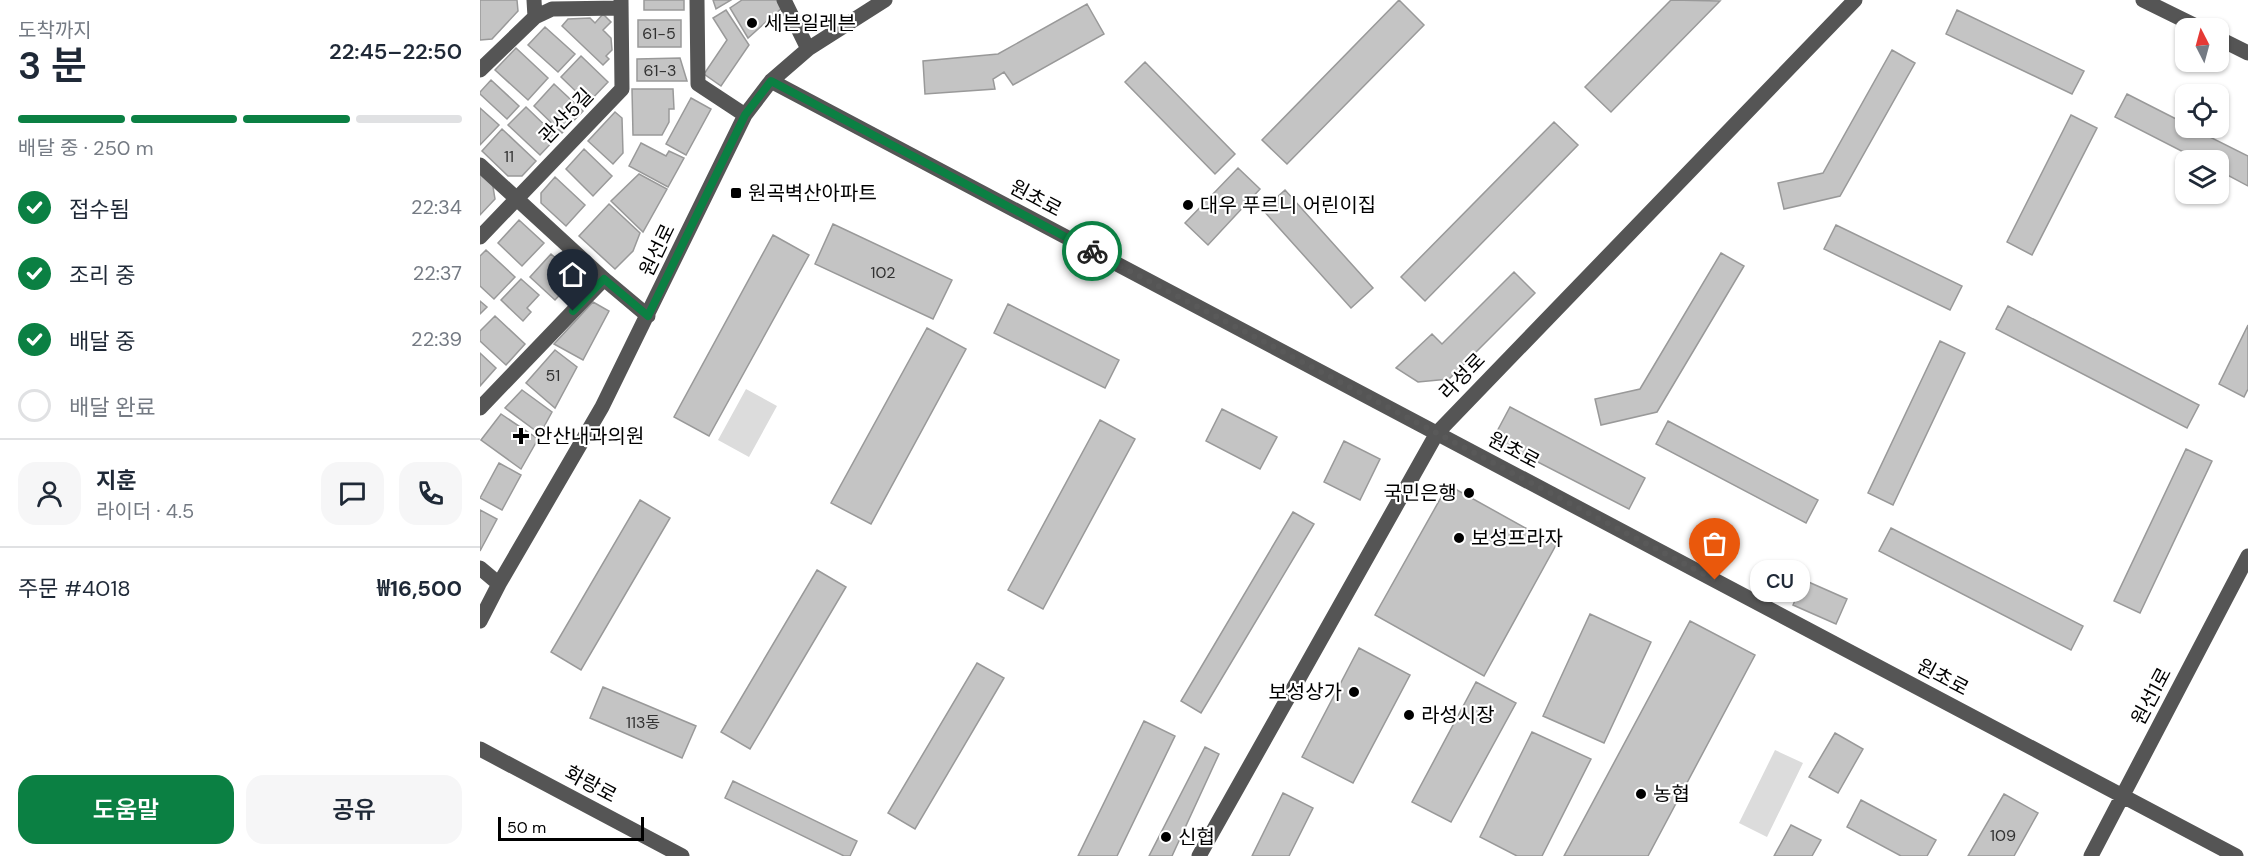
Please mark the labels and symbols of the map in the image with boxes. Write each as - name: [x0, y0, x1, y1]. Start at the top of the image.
- place label: 세븐일레븐: [764, 10, 856, 36]
- marker: 세븐일레븐: [745, 16, 759, 30]
- north arrow: [2175, 18, 2229, 72]
- house number: 61-5: [642, 23, 676, 44]
- house number: 61-3: [643, 60, 677, 81]
- street label: 관산5길: [533, 83, 599, 149]
- house number: 11: [504, 146, 514, 167]
- street label: 원초로: [1006, 174, 1066, 222]
- place label: 원곡벽산아파트: [748, 180, 877, 206]
- marker: 원곡벽산아파트: [729, 186, 743, 200]
- place label: 대우 푸르니 어린이집: [1200, 192, 1376, 218]
- marker: 대우 푸르니 어린이집: [1181, 198, 1195, 212]
- street label: 원선로: [633, 219, 681, 281]
- courier: [1062, 221, 1122, 281]
- pin: [547, 249, 598, 311]
- house number: 102: [871, 262, 896, 283]
- street label: 라성로: [1433, 347, 1491, 405]
- house number: 51: [546, 365, 560, 386]
- place label: 안산내과의원: [534, 423, 644, 449]
- street label: 원초로: [1484, 426, 1544, 474]
- marker: 안산내과의원: [512, 427, 530, 445]
- place label: 국민은행: [1383, 480, 1457, 506]
- marker: 국민은행: [1462, 486, 1476, 500]
- pin: [1689, 518, 1740, 580]
- place label: 보성프라자: [1471, 525, 1563, 551]
- marker: 보성프라자: [1452, 531, 1466, 545]
- callout: CU: [1751, 559, 1811, 601]
- street label: 원초로: [1913, 653, 1973, 701]
- street label: 원선1로: [2125, 663, 2177, 729]
- place label: 보성상가: [1268, 679, 1342, 705]
- marker: 보성상가: [1347, 685, 1361, 699]
- place label: 라성시장: [1421, 702, 1495, 728]
- marker: 라성시장: [1402, 708, 1416, 722]
- house number: 113동: [626, 712, 660, 733]
- street label: 화랑로: [561, 760, 621, 808]
- place label: 농협: [1653, 781, 1690, 807]
- marker: 농협: [1634, 787, 1648, 801]
- scale bar: [498, 814, 644, 842]
- place label: 신협: [1178, 824, 1215, 850]
- house number: 109: [1990, 825, 2016, 846]
- marker: 신협: [1159, 830, 1173, 844]

